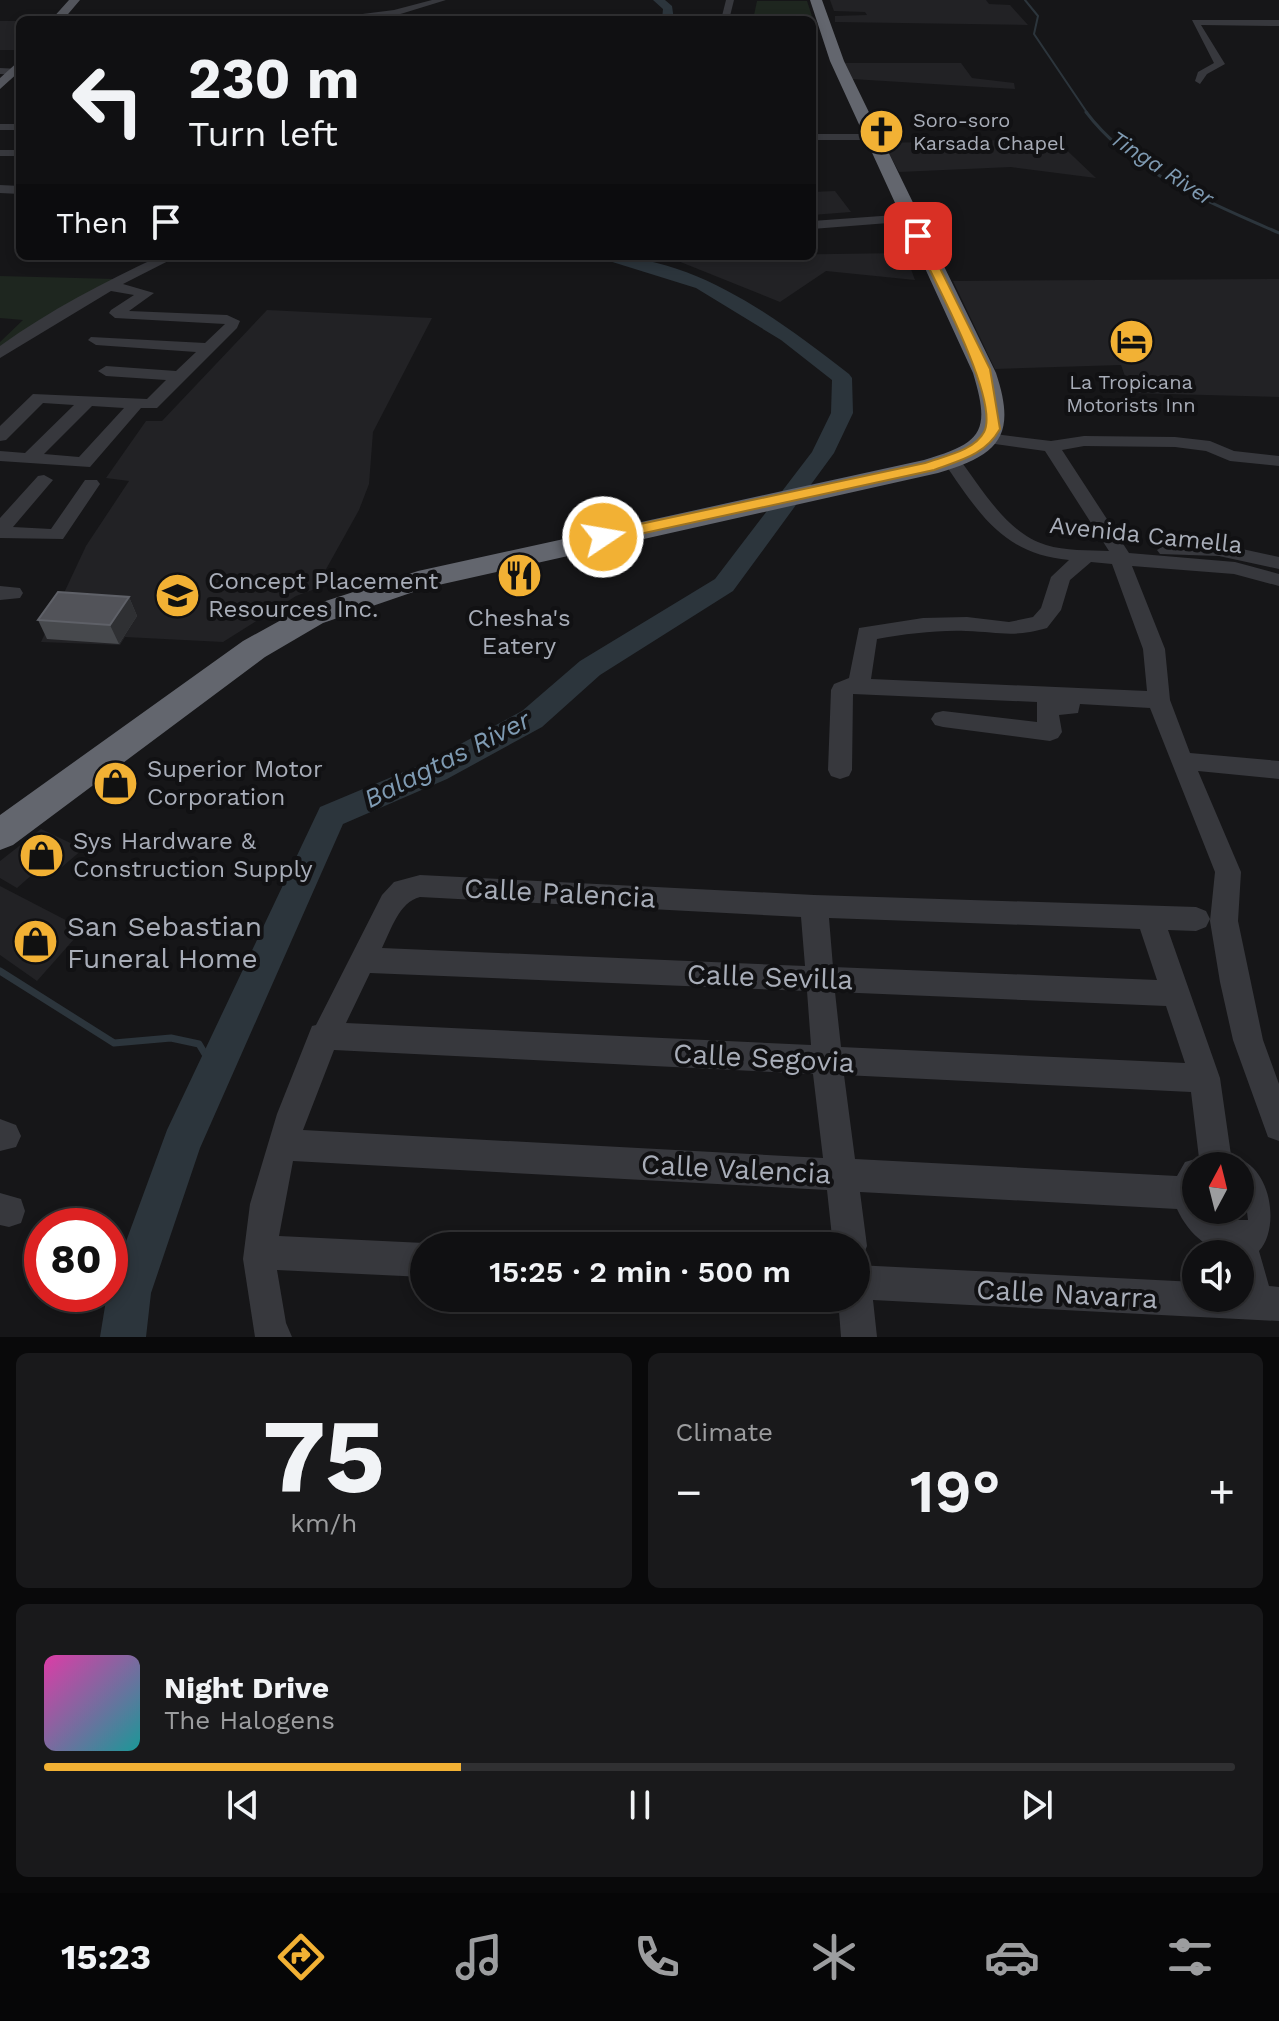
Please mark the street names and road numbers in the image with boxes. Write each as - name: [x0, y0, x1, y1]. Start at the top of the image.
- street label: Avenida Camella: [1048, 511, 1244, 559]
- street label: Calle Palencia: [463, 872, 657, 915]
- street label: Calle Sevilla: [686, 958, 854, 996]
- street label: Calle Segovia: [672, 1037, 856, 1079]
- street label: Calle Valencia: [640, 1148, 832, 1190]
- street label: Calle Navarra: [975, 1273, 1159, 1315]

